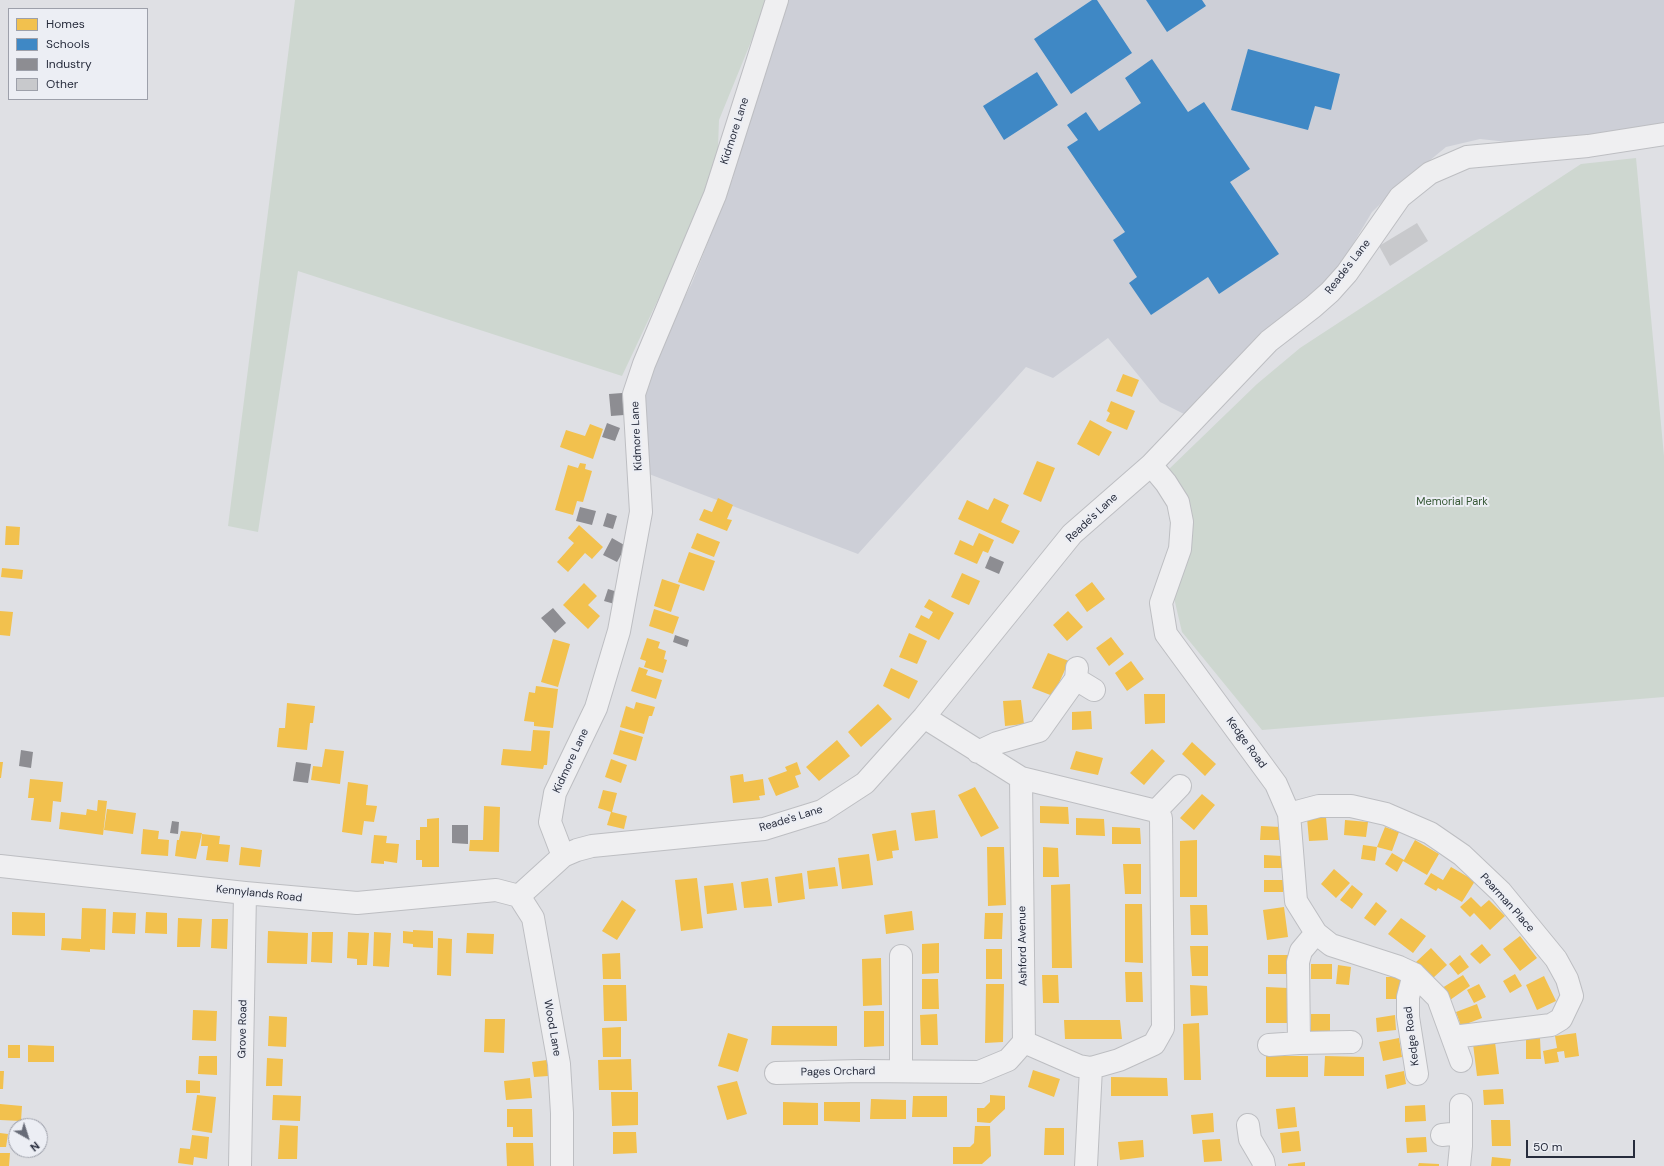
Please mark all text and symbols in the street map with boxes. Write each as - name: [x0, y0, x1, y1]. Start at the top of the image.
- legend: [8, 8, 148, 100]
- text: Homes: [46, 16, 85, 32]
- text: Schools: [46, 36, 90, 52]
- text: Industry: [46, 56, 92, 72]
- text: Other: [46, 76, 78, 92]
- street label: Kidmore Lane: [718, 96, 752, 166]
- street label: Reade's Lane: [1323, 237, 1373, 297]
- street label: Kidmore Lane: [629, 401, 645, 471]
- street label: Reade's Lane: [1063, 491, 1121, 545]
- park label: Memorial Park: [1416, 495, 1488, 509]
- street label: Kedge Road: [1223, 715, 1269, 771]
- street label: Kidmore Lane: [550, 727, 592, 795]
- street label: Reade's Lane: [758, 803, 824, 835]
- street label: Pearman Place: [1477, 871, 1537, 935]
- street label: Kennylands Road: [215, 883, 303, 905]
- street label: Ashford Avenue: [1016, 906, 1030, 986]
- street label: Wood Lane: [541, 999, 563, 1057]
- street label: Grove Road: [236, 1000, 250, 1058]
- street label: Kedge Road: [1402, 1005, 1422, 1067]
- street label: Pages Orchard: [801, 1065, 875, 1079]
- north arrow: [8, 1118, 48, 1158]
- scale bar: [1528, 1132, 1637, 1158]
- text: N: [27, 1139, 42, 1155]
- text: 50 m: [1533, 1139, 1562, 1155]

